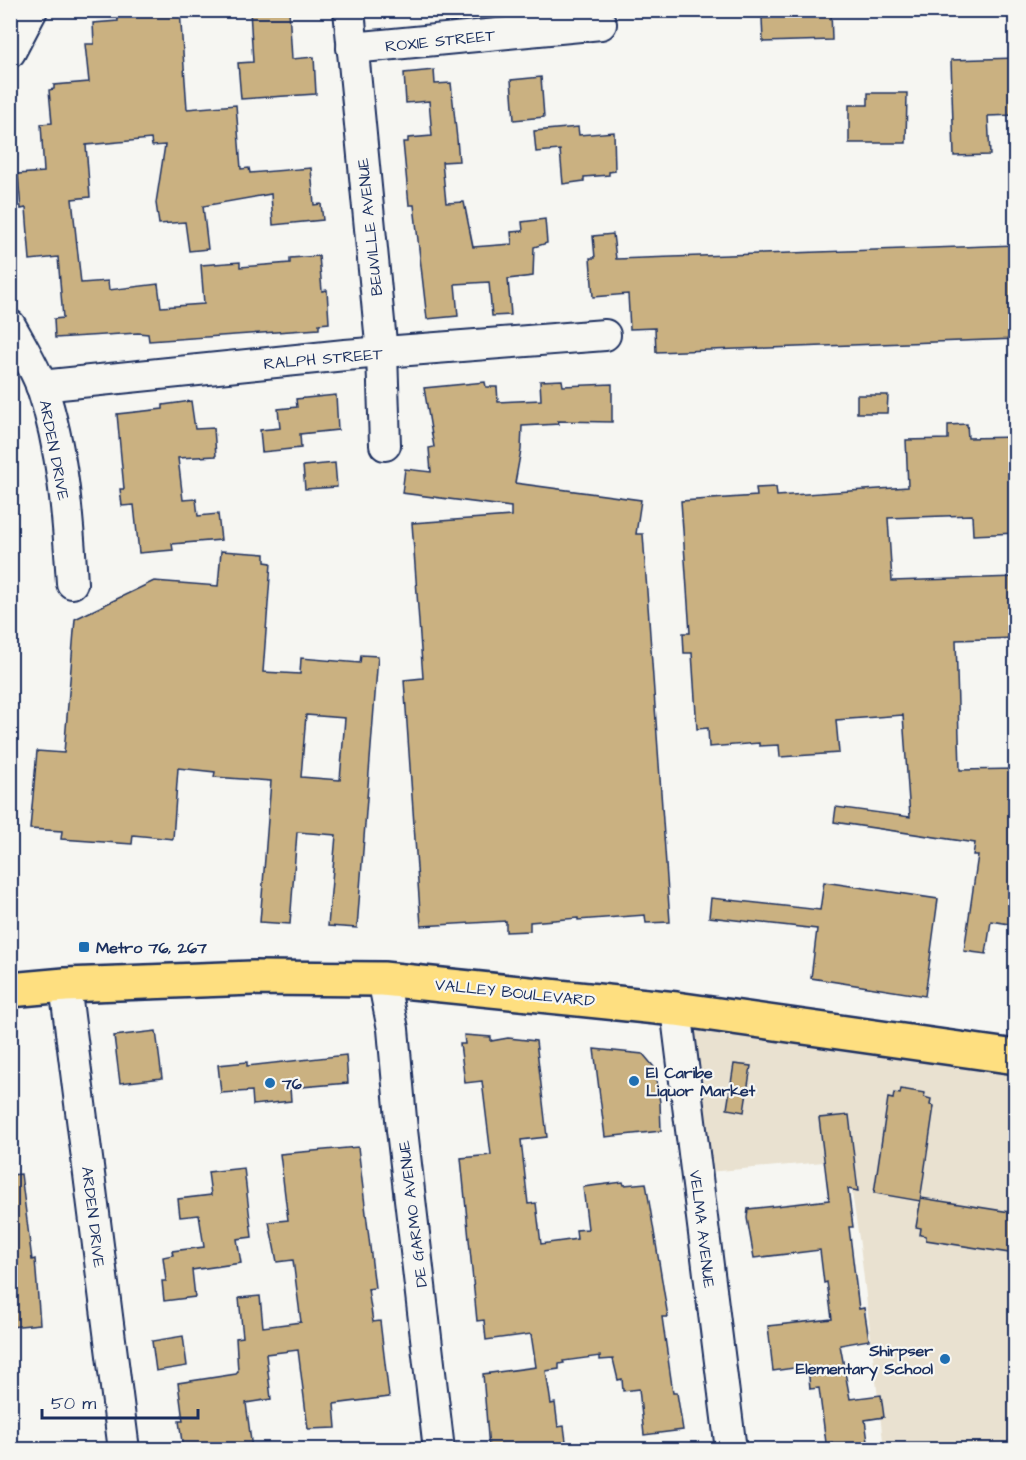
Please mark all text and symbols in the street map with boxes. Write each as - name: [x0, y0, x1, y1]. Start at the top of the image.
- street label: ROXIE STREET: [384, 24, 496, 58]
- street label: BEUVILLE AVENUE: [352, 156, 388, 297]
- street label: RALPH STREET: [263, 343, 384, 375]
- street label: ARDEN DRIVE: [34, 398, 75, 503]
- place label: Metro 76, 267: [96, 937, 207, 959]
- marker: Metro 76, 267: [77, 940, 91, 954]
- street label: VALLEY BOULEVARD: [434, 974, 596, 1012]
- place label: El Caribe Liquor Market: [646, 1062, 756, 1102]
- place label: 76: [281, 1073, 302, 1095]
- marker: El Caribe Liquor Market: [627, 1074, 641, 1088]
- marker: 76: [263, 1076, 277, 1090]
- street label: DE GARMO AVENUE: [393, 1139, 433, 1288]
- street label: ARDEN DRIVE: [76, 1165, 110, 1269]
- street label: VELMA AVENUE: [684, 1169, 720, 1290]
- place label: Shirpser Elementary School: [796, 1340, 933, 1381]
- marker: Shirpser Elementary School: [938, 1352, 952, 1366]
- scale bar: [42, 1382, 198, 1420]
- text: 50 m: [51, 1391, 96, 1416]

